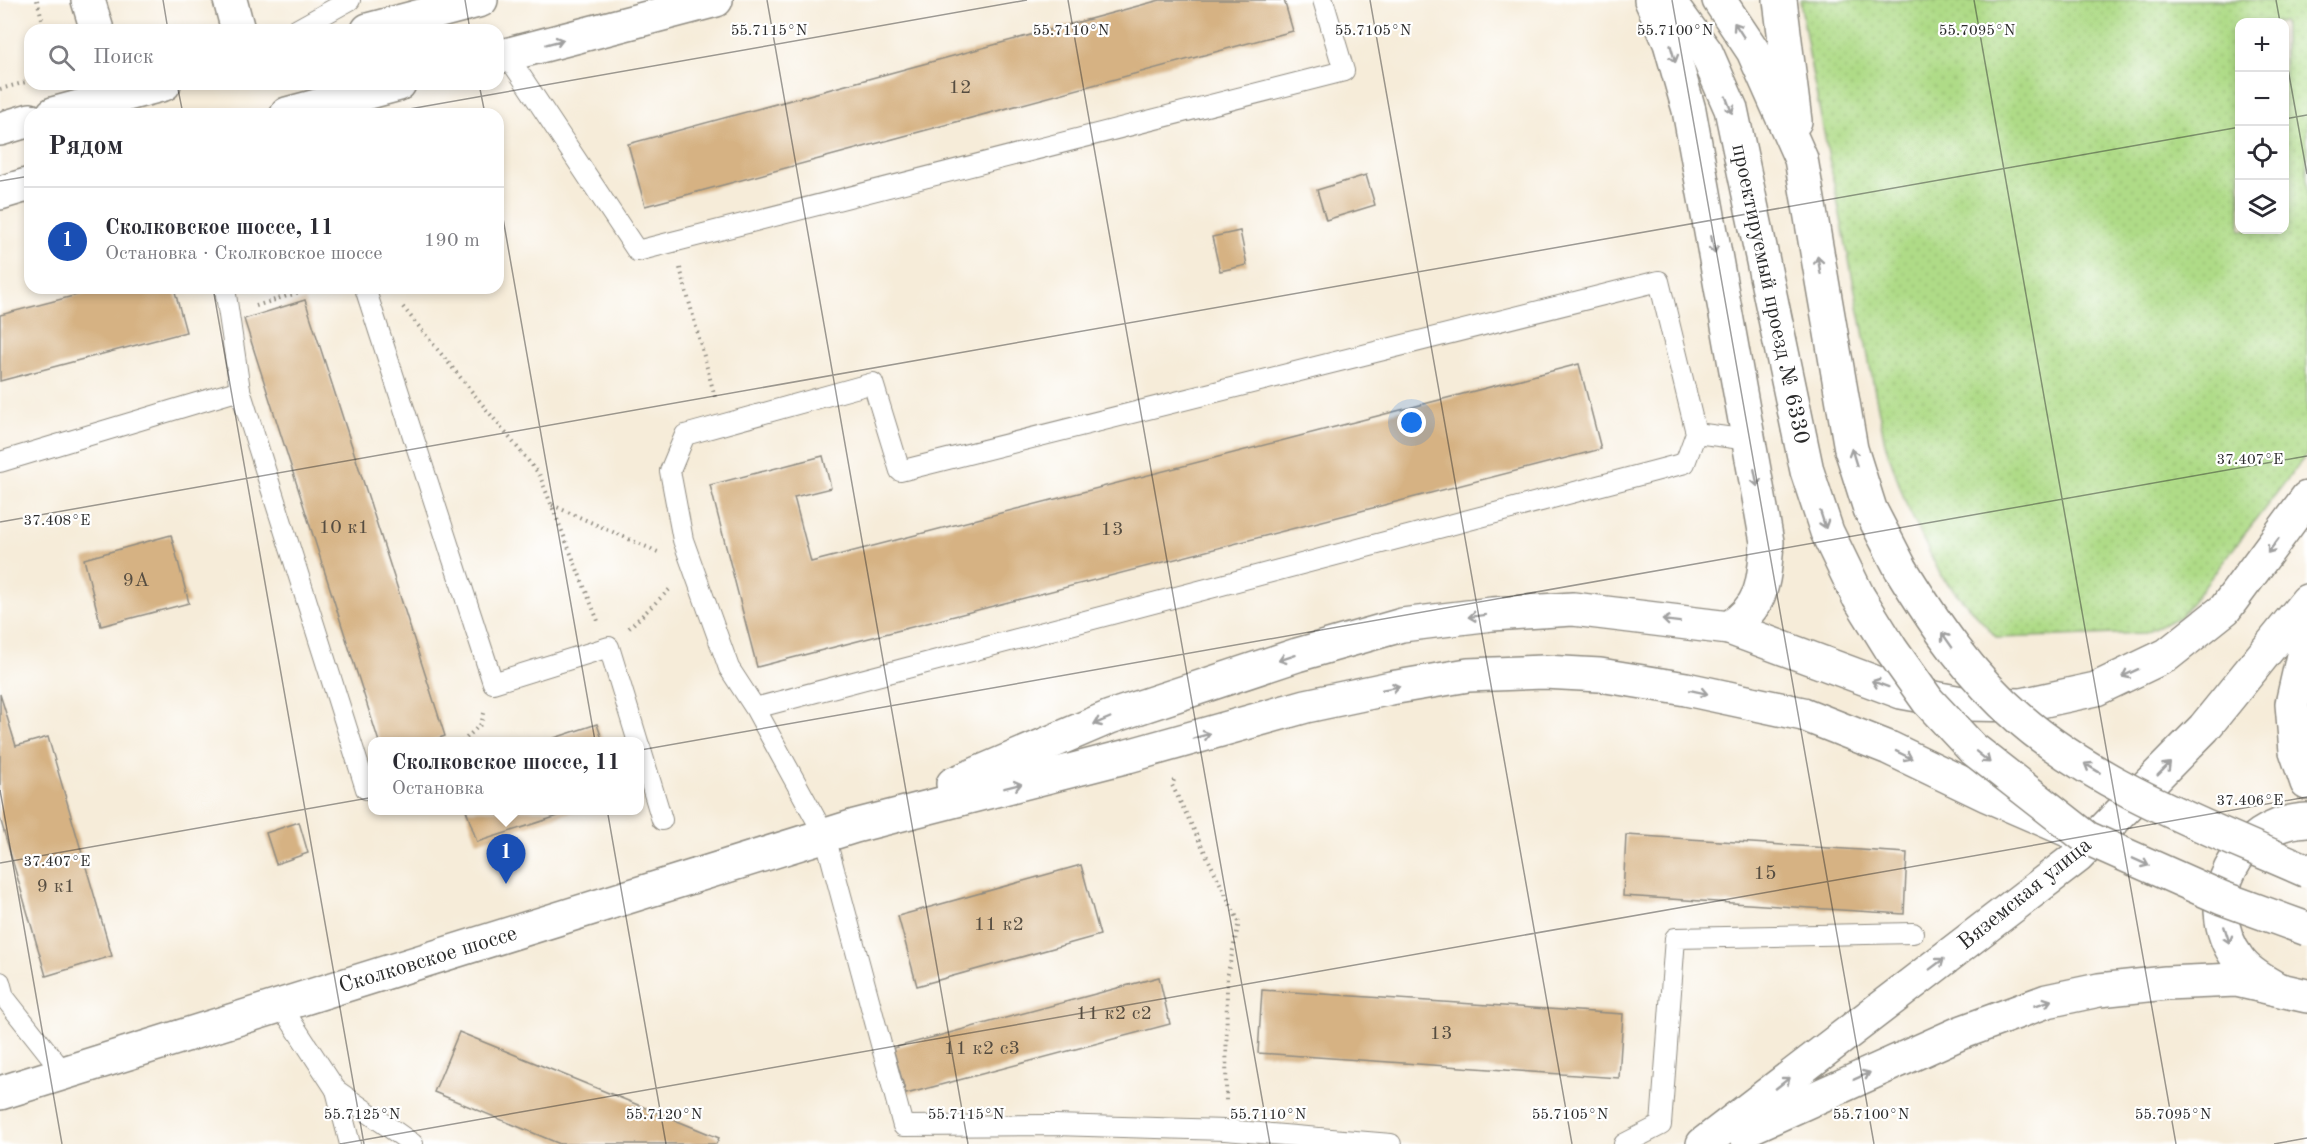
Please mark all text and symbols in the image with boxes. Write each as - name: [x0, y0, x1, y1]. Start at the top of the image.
- map controls: [2235, 18, 2289, 234]
- button: +: [2235, 18, 2289, 72]
- one-way arrow: [1733, 23, 1745, 39]
- search box: [24, 24, 504, 90]
- text: 55.7115°N: [731, 24, 808, 39]
- text: 55.7110°N: [1033, 24, 1110, 39]
- text: 55.7105°N: [1335, 24, 1412, 39]
- text: 55.7100°N: [1637, 24, 1714, 39]
- text: 55.7095°N: [1939, 24, 2016, 39]
- one-way arrow: [545, 36, 564, 48]
- icon: search: [45, 41, 78, 74]
- one-way arrow: [1668, 44, 1679, 63]
- text: Поиск: [93, 46, 154, 68]
- button: −: [2235, 72, 2289, 126]
- house number: 12: [948, 78, 972, 98]
- one-way arrow: [1724, 95, 1735, 113]
- button: locate: [2235, 126, 2289, 180]
- text: Рядом: [48, 134, 123, 160]
- street label: проектируемый проезд № 6330: [1727, 142, 1813, 446]
- button: layers: [2235, 180, 2289, 234]
- text: Сколковское шоссе, 11: [105, 217, 334, 239]
- text: 1: [62, 231, 73, 251]
- text: 190 m: [424, 231, 480, 251]
- one-way arrow: [1708, 234, 1719, 254]
- text: Остановка · Сколковское шоссе: [105, 244, 383, 264]
- one-way arrow: [1813, 256, 1824, 276]
- your location: [1397, 408, 1426, 437]
- one-way arrow: [1848, 448, 1859, 467]
- text: 37.407°E: [2217, 453, 2283, 468]
- one-way arrow: [1751, 467, 1762, 487]
- one-way arrow: [1818, 510, 1829, 529]
- text: 37.408°E: [24, 514, 90, 529]
- house number: 10 к1: [319, 518, 369, 538]
- house number: 13: [1100, 520, 1124, 540]
- one-way arrow: [2267, 537, 2280, 553]
- house number: 9А: [123, 571, 149, 591]
- one-way arrow: [1467, 610, 1487, 621]
- one-way arrow: [1661, 615, 1681, 626]
- one-way arrow: [1941, 632, 1953, 648]
- one-way arrow: [1278, 654, 1297, 665]
- one-way arrow: [2121, 667, 2139, 679]
- one-way arrow: [1871, 677, 1890, 688]
- one-way arrow: [1380, 682, 1400, 693]
- one-way arrow: [1689, 687, 1708, 698]
- one-way arrow: [1094, 716, 1112, 727]
- one-way arrow: [1192, 729, 1211, 741]
- popup: [368, 737, 644, 815]
- one-way arrow: [1895, 750, 1913, 762]
- one-way arrow: [1975, 751, 1991, 764]
- text: Сколковское шоссе, 11: [392, 752, 620, 774]
- one-way arrow: [2157, 761, 2171, 776]
- one-way arrow: [2084, 762, 2101, 774]
- text: Остановка: [392, 779, 484, 799]
- one-way arrow: [1003, 779, 1022, 791]
- text: 37.406°E: [2217, 794, 2283, 809]
- pin: 1: [486, 834, 526, 884]
- street label: Вяземская улица: [1954, 834, 2096, 954]
- text: 37.407°E: [24, 855, 90, 870]
- one-way arrow: [2131, 857, 2149, 868]
- house number: 15: [1753, 864, 1777, 884]
- house number: 9 к1: [37, 877, 75, 897]
- house number: 11 к2: [974, 915, 1024, 935]
- street label: Сколковское шоссе: [336, 922, 520, 998]
- one-way arrow: [2222, 925, 2233, 943]
- one-way arrow: [1929, 957, 1945, 970]
- one-way arrow: [2033, 996, 2052, 1007]
- house number: 11 к2 с2: [1076, 1004, 1152, 1024]
- house number: 13: [1429, 1024, 1453, 1044]
- house number: 11 к2 с3: [944, 1039, 1020, 1059]
- one-way arrow: [1853, 1070, 1871, 1081]
- one-way arrow: [1774, 1076, 1790, 1089]
- text: 55.7125°N: [324, 1108, 401, 1123]
- text: 55.7120°N: [626, 1108, 703, 1123]
- text: 55.7115°N: [928, 1108, 1005, 1123]
- text: 55.7110°N: [1230, 1108, 1307, 1123]
- text: 55.7105°N: [1532, 1108, 1609, 1123]
- text: 55.7100°N: [1833, 1108, 1910, 1123]
- text: 55.7095°N: [2135, 1108, 2212, 1123]

